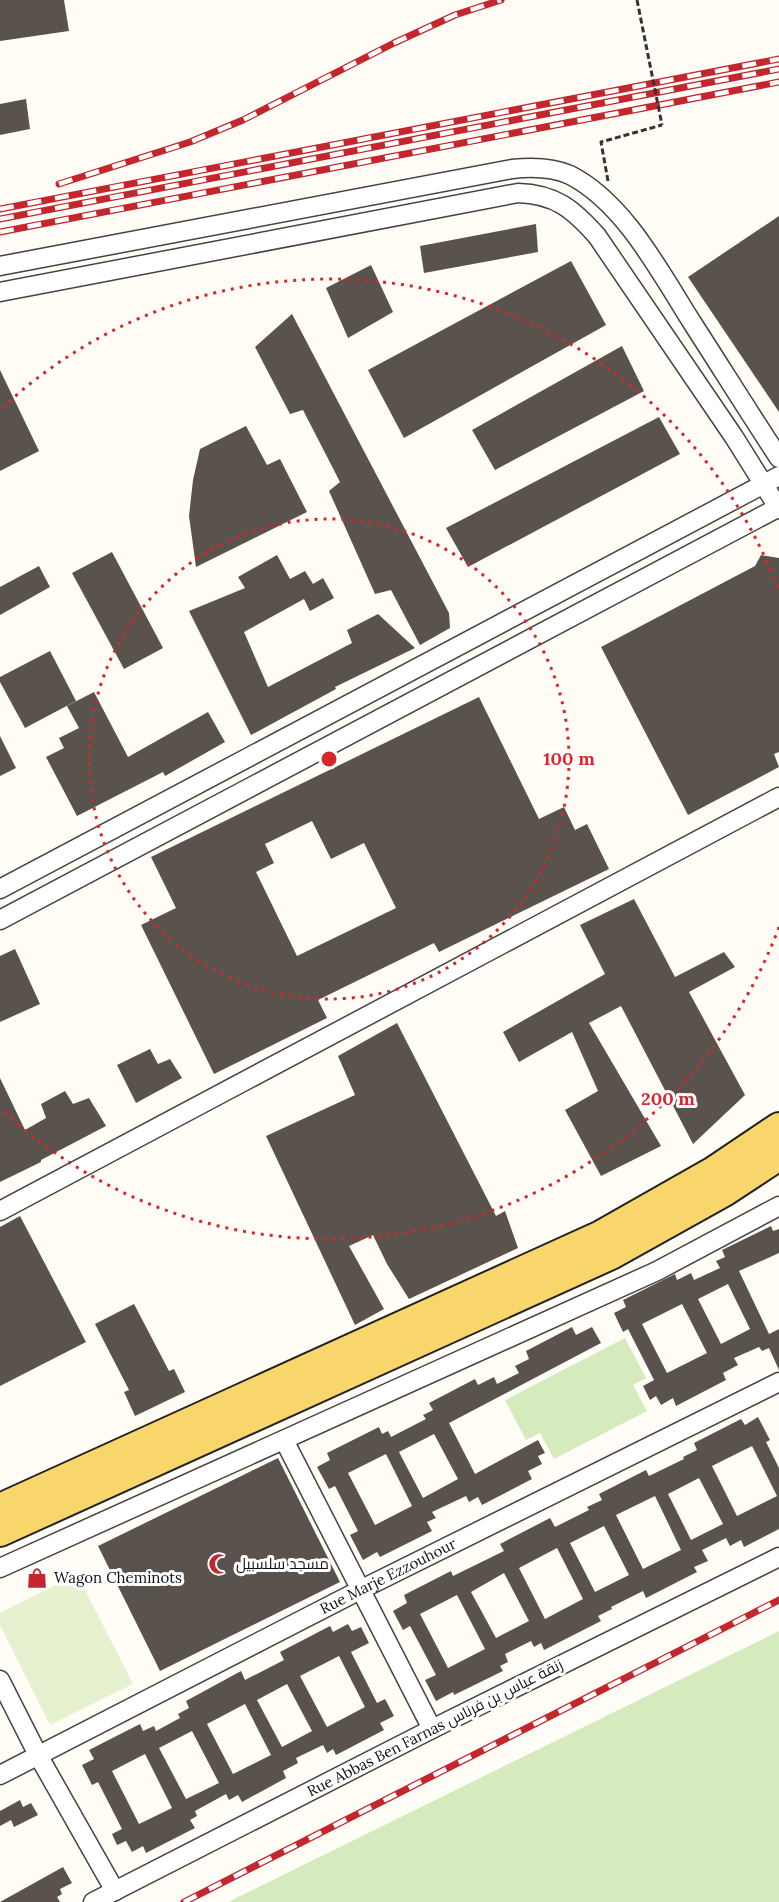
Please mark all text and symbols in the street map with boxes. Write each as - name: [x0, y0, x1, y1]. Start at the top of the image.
- text: 100 m: [543, 747, 595, 770]
- centre of rings: [319, 749, 339, 769]
- text: 200 m: [641, 1087, 695, 1110]
- street label: Rue Marje Ezzouhour: [317, 1534, 460, 1618]
- mosque icon: مسجد سلسبيل: [207, 1552, 231, 1576]
- place label: مسجد سلسبيل: [236, 1554, 329, 1574]
- shop icon: Wagon Cheminots: [25, 1566, 49, 1590]
- place label: Wagon Cheminots: [54, 1568, 182, 1587]
- street label: Rue Abbas Ben Farnas زنقة عباس بن فرناس: [304, 1654, 566, 1802]

